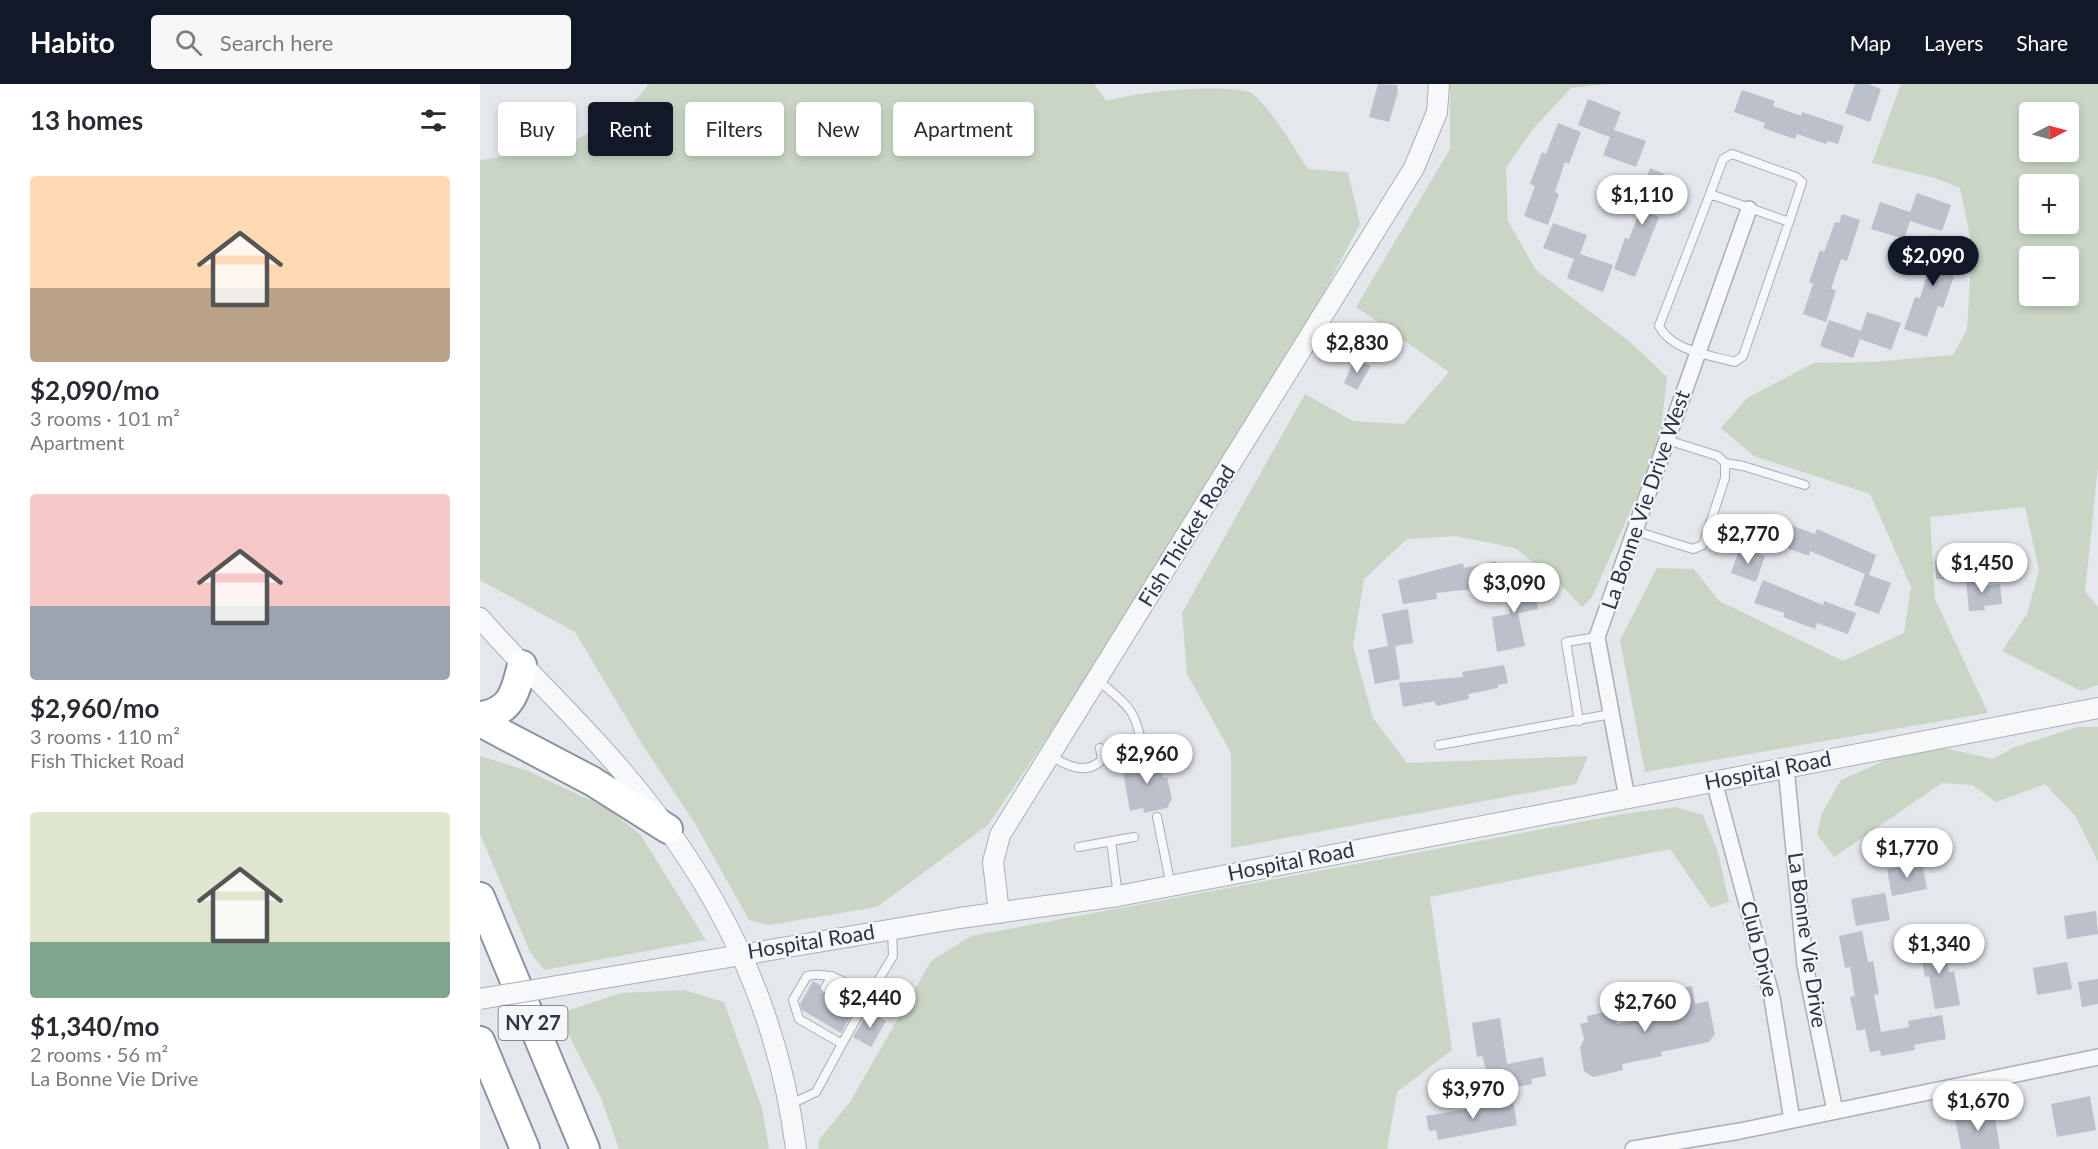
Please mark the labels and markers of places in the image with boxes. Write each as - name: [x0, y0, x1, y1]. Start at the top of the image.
- pin: $1,110: [1593, 175, 1691, 226]
- pin: $2,090: [1884, 236, 1982, 287]
- pin: $2,830: [1308, 323, 1406, 374]
- pin: $2,770: [1699, 514, 1797, 565]
- pin: $1,450: [1933, 543, 2031, 594]
- pin: $3,090: [1465, 563, 1563, 614]
- pin: $2,960: [1098, 734, 1196, 785]
- pin: $1,770: [1858, 828, 1956, 879]
- pin: $1,340: [1890, 924, 1988, 975]
- pin: $2,440: [821, 978, 919, 1029]
- pin: $2,760: [1596, 982, 1694, 1033]
- pin: $3,970: [1424, 1069, 1522, 1120]
- pin: $1,670: [1929, 1081, 2027, 1132]

